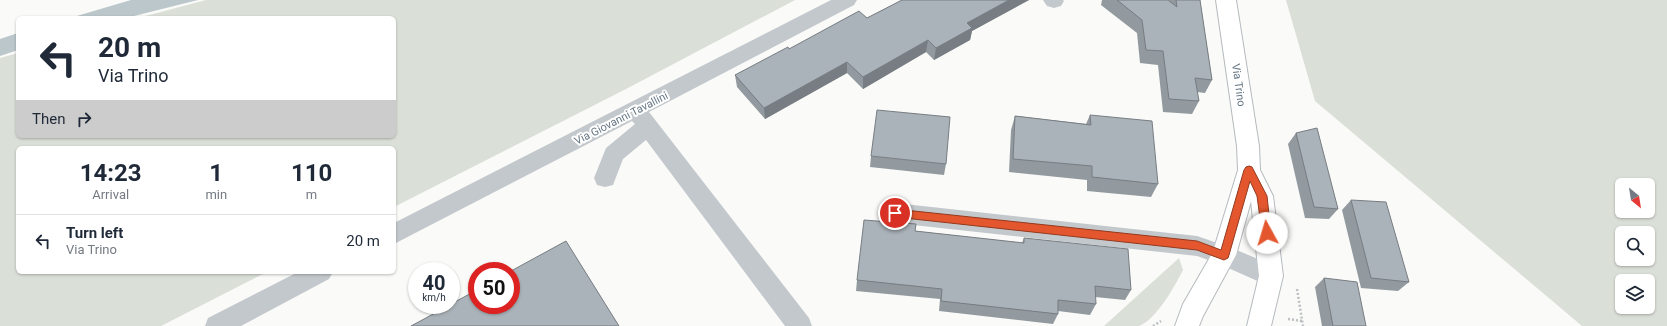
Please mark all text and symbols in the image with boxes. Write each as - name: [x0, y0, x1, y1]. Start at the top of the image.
- text: 20 m: [98, 31, 161, 64]
- icon: left: [32, 32, 84, 84]
- street label: Via Trino: [1229, 63, 1248, 107]
- text: Via Trino: [98, 65, 169, 86]
- street label: Via Giovanni Tavallini: [572, 89, 670, 148]
- icon: right: [73, 108, 95, 130]
- text: Then: [32, 110, 65, 128]
- text: 14:23: [80, 159, 142, 187]
- text: 1: [209, 159, 223, 187]
- text: 110: [291, 159, 332, 187]
- north arrow: [1615, 178, 1655, 218]
- map controls: [1615, 178, 1655, 314]
- text: Arrival: [92, 187, 129, 202]
- text: min: [205, 187, 227, 202]
- text: m: [306, 187, 317, 202]
- pin: [878, 196, 912, 230]
- icon: arrive: [884, 202, 906, 224]
- position arrow: [1246, 212, 1288, 254]
- text: Turn left: [66, 224, 123, 242]
- button: search: [1615, 226, 1655, 266]
- icon: left: [32, 230, 54, 252]
- text: 20 m: [346, 232, 380, 250]
- text: Via Trino: [66, 242, 117, 257]
- speed limit sign: 50: [468, 262, 520, 314]
- text: 40: [423, 271, 445, 295]
- button: layers: [1615, 274, 1655, 314]
- text: km/h: [422, 292, 446, 303]

